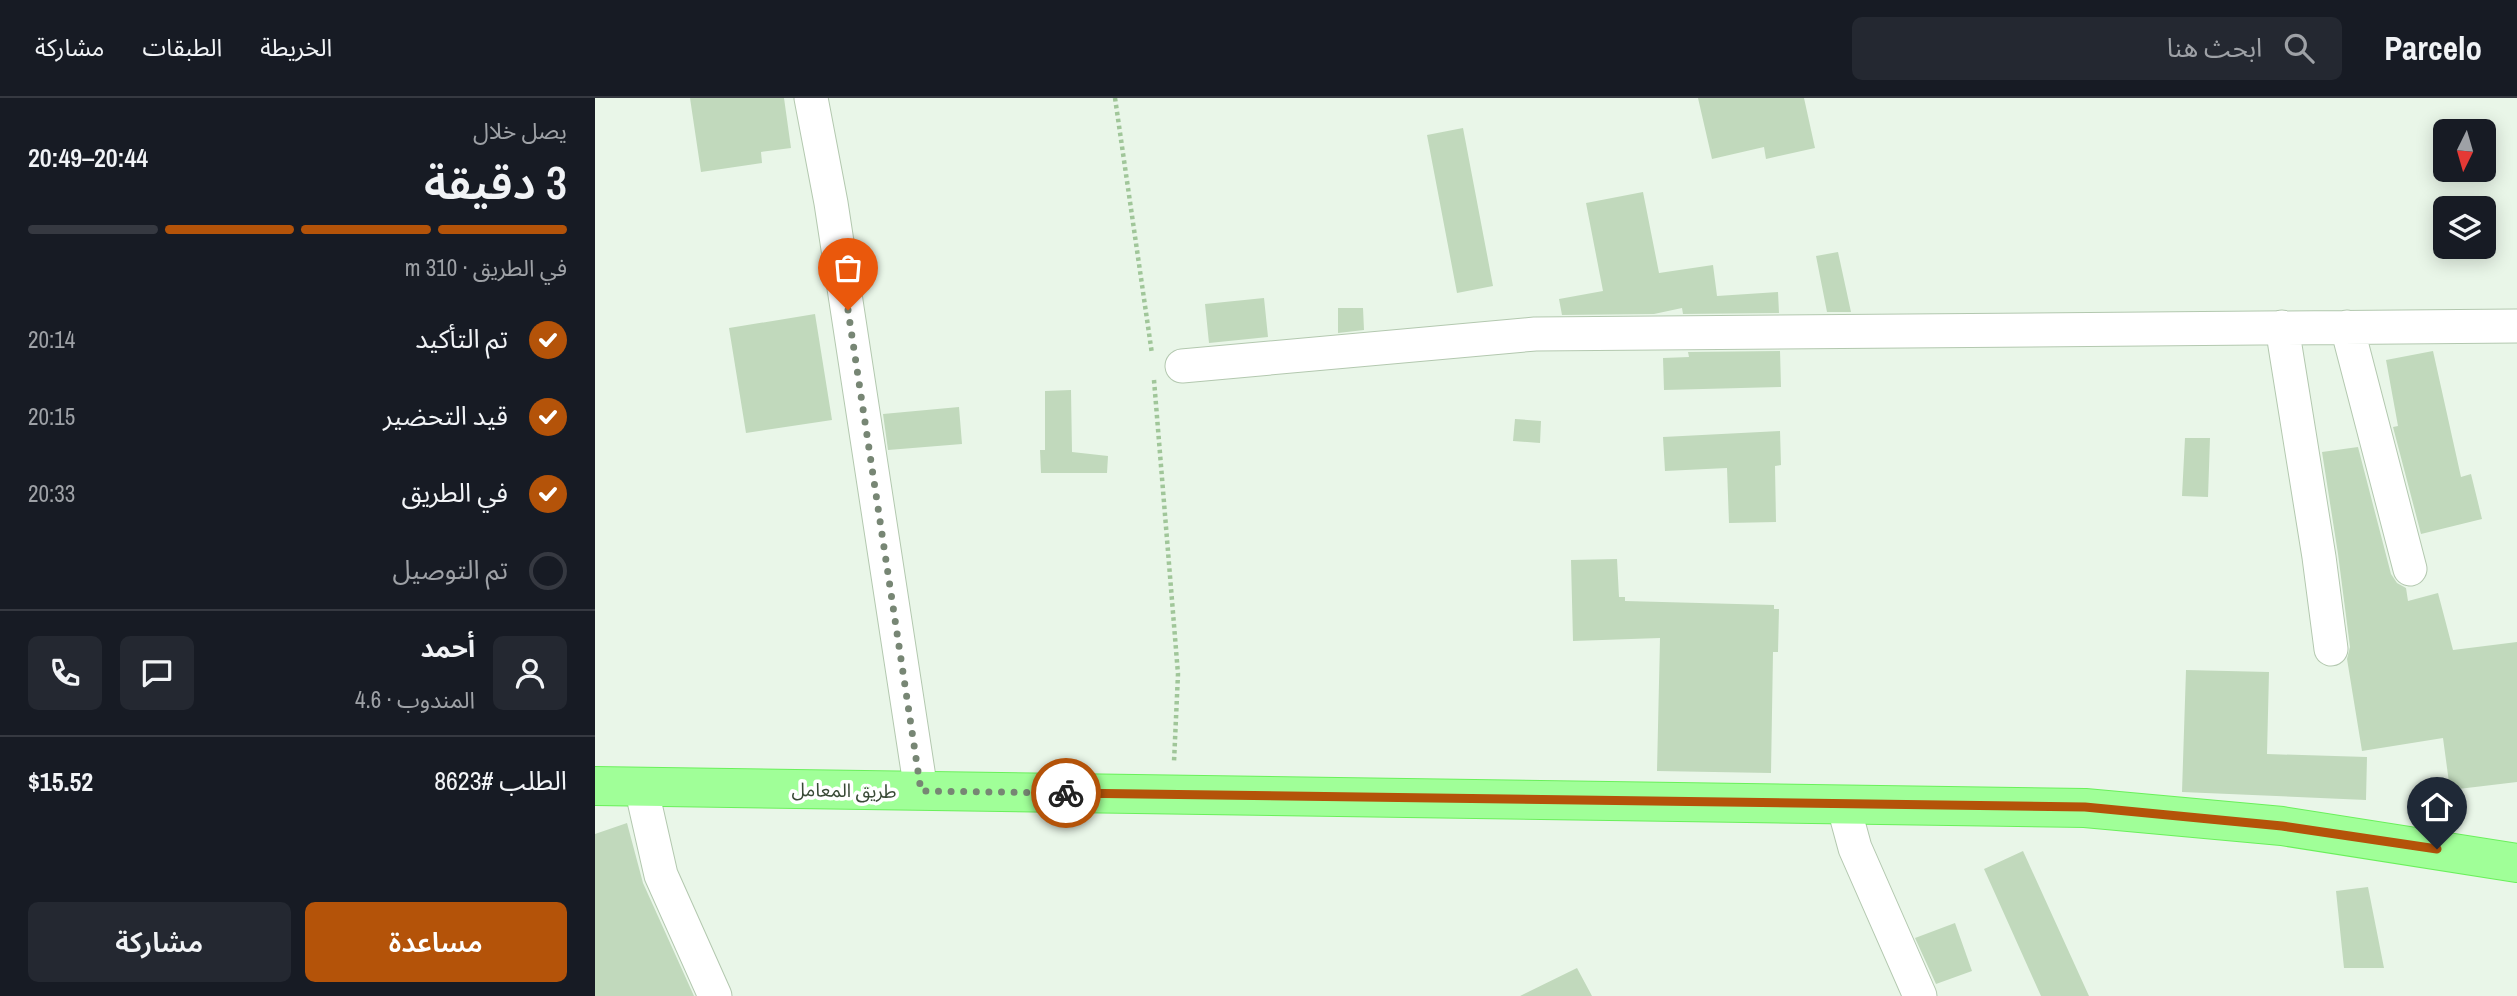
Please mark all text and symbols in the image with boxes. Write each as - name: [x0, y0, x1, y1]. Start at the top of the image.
- search box: [1852, 17, 2342, 80]
- text: Parcelo: [2384, 26, 2482, 70]
- icon: search: [2280, 29, 2318, 67]
- text: ابحث هنا: [2167, 30, 2262, 65]
- text: مشاركة: [35, 31, 104, 63]
- text: الطبقات: [142, 31, 222, 63]
- text: الخريطة: [260, 31, 332, 63]
- text: يصل خلال: [473, 115, 567, 146]
- north arrow: [2433, 119, 2495, 182]
- map controls: [2433, 119, 2496, 259]
- text: 20:44–20:49: [28, 140, 148, 175]
- text: 3 دقيقة: [424, 151, 567, 213]
- button: layers: [2433, 196, 2496, 259]
- pin: [818, 238, 878, 310]
- icon: bag: [829, 249, 867, 287]
- text: في الطريق · 310 m: [405, 252, 567, 283]
- text: تم التأكيد: [415, 321, 508, 356]
- icon: check: [529, 321, 567, 359]
- text: 20:14: [28, 324, 75, 355]
- text: قيد التحضير: [383, 398, 508, 433]
- icon: check: [529, 398, 567, 436]
- text: 20:15: [28, 401, 75, 432]
- text: في الطريق: [402, 475, 508, 510]
- icon: check: [529, 475, 567, 513]
- text: 20:33: [28, 478, 75, 509]
- text: تم التوصيل: [393, 552, 508, 587]
- text: أحمد: [421, 630, 475, 665]
- button: phone: [28, 636, 102, 710]
- button: chat: [120, 636, 194, 710]
- button: person: [493, 636, 567, 710]
- text: المندوب · 4.6: [355, 684, 475, 715]
- courier: [1031, 758, 1101, 828]
- text: الطلب #8623: [434, 763, 567, 798]
- text: $15.52: [28, 764, 93, 799]
- icon: bike: [1047, 774, 1085, 812]
- street label: طريق المعامل: [791, 776, 897, 804]
- pin: [2407, 777, 2467, 849]
- icon: home: [2418, 788, 2456, 826]
- button: مشاركة: [28, 902, 291, 982]
- button: مساعدة: [305, 902, 567, 982]

